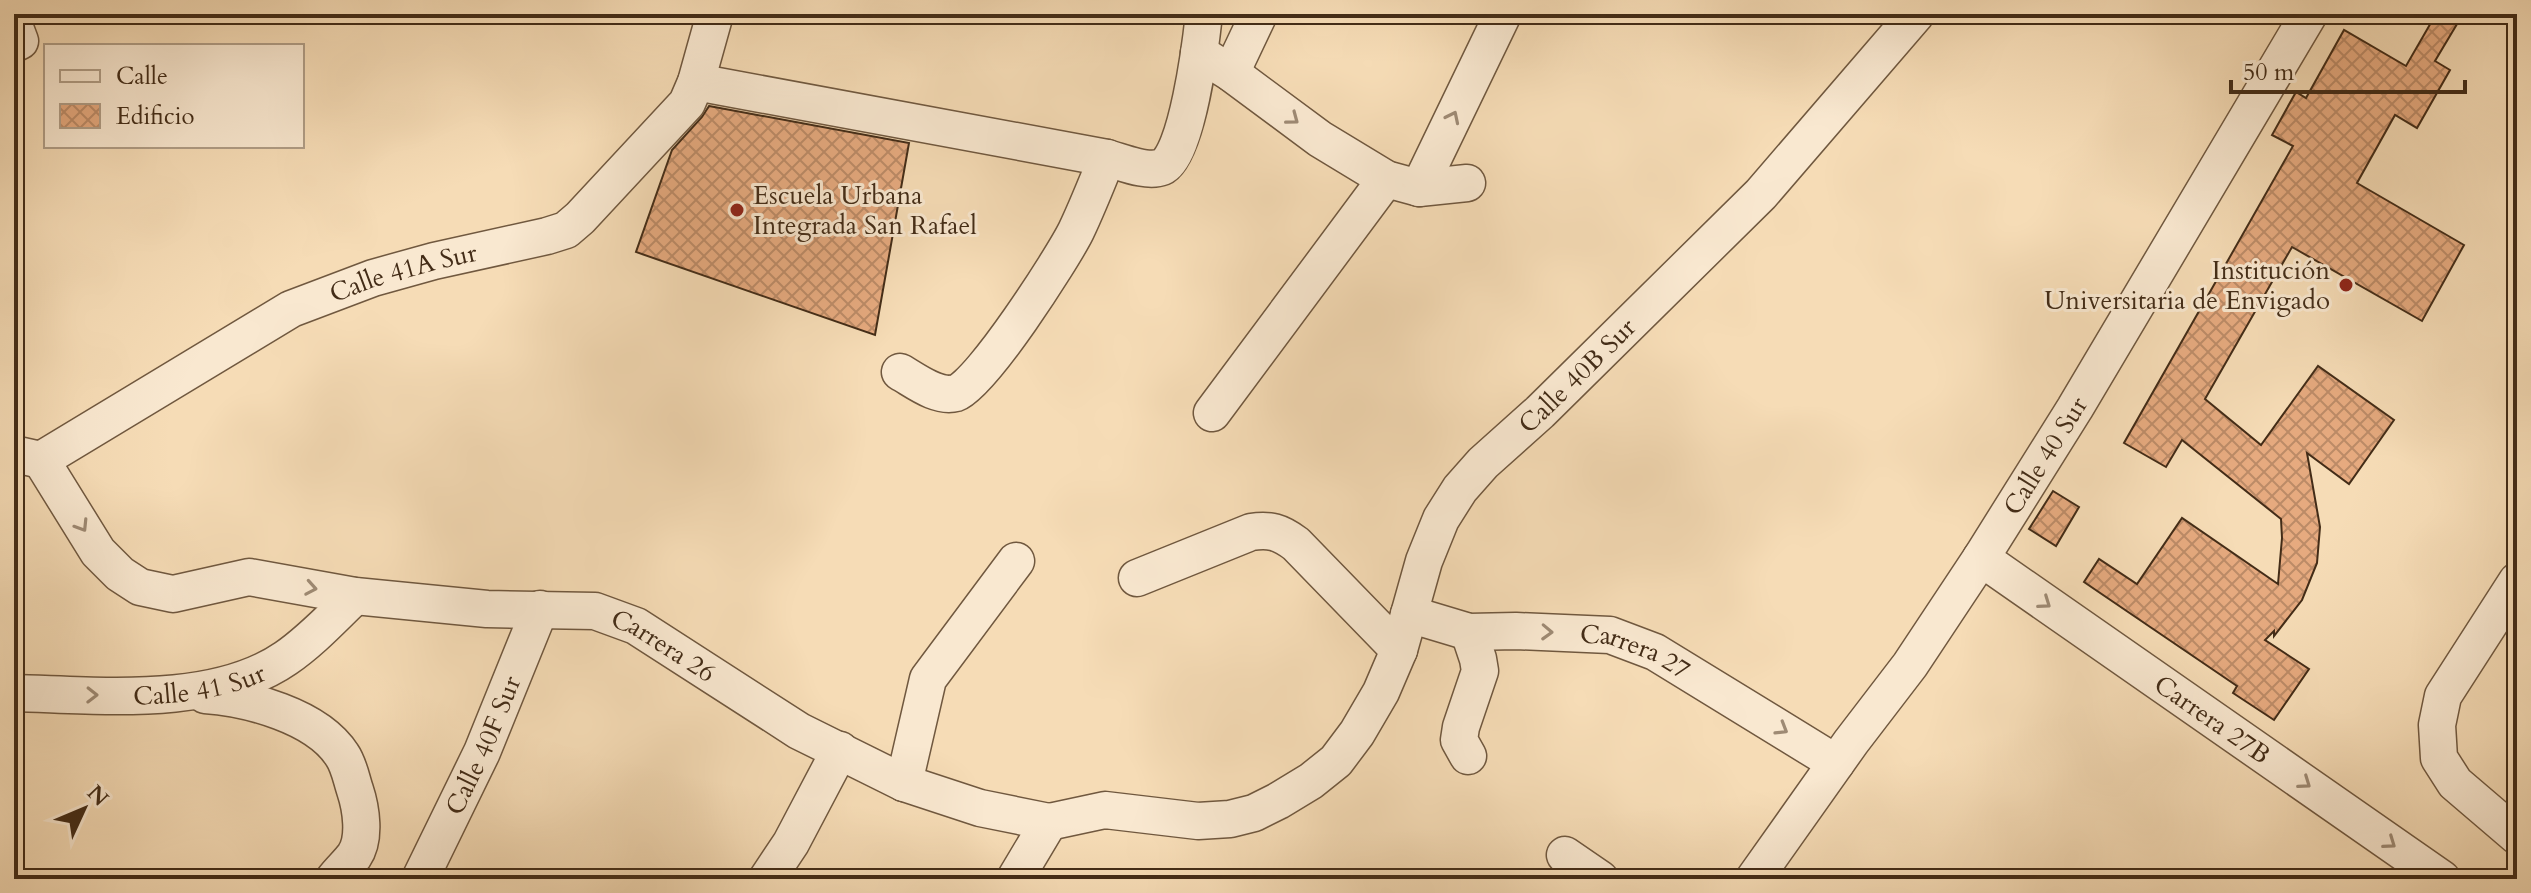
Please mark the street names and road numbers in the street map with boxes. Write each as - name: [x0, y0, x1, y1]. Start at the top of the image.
- street label: Calle 41A Sur: [324, 235, 481, 311]
- street label: Calle 40B Sur: [1511, 310, 1644, 441]
- street label: Calle 40 Sur: [1995, 390, 2096, 522]
- street label: Carrera 26: [606, 601, 722, 691]
- street label: Carrera 27: [1579, 617, 1697, 687]
- street label: Calle 41 Sur: [133, 655, 271, 714]
- street label: Carrera 27B: [2147, 667, 2277, 772]
- street label: Calle 40F Sur: [437, 670, 529, 821]

